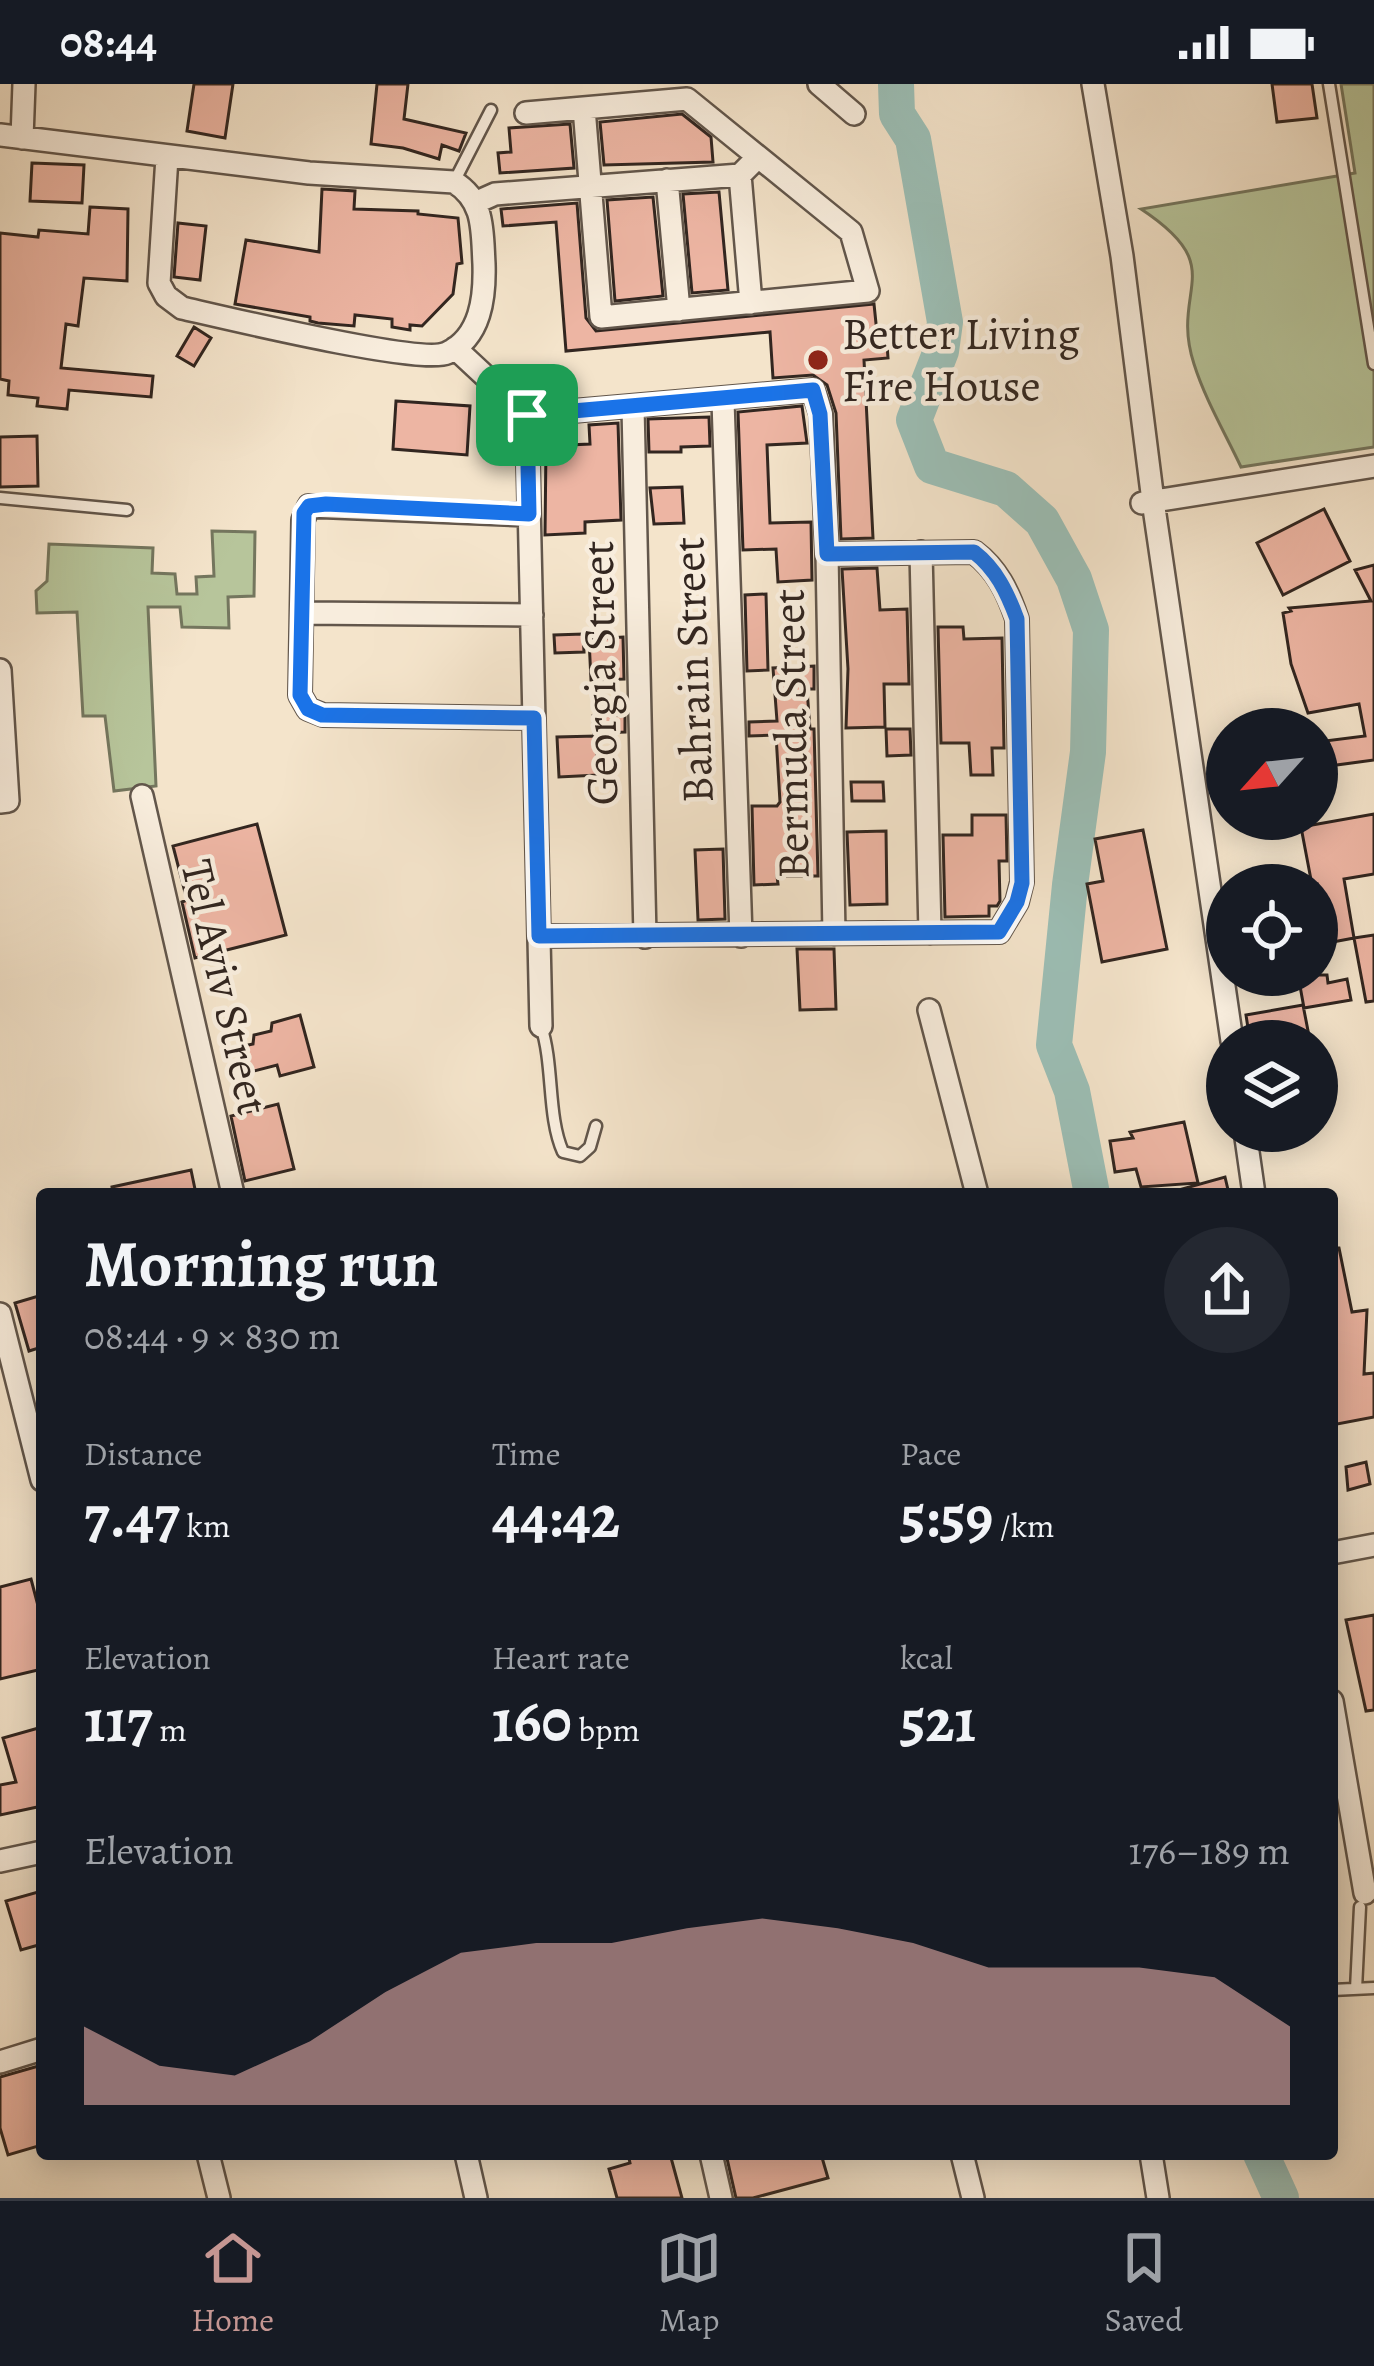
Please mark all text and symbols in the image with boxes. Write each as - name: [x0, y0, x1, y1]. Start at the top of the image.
- text: 08:44: [60, 11, 157, 73]
- place label: Better Living Fire House: [842, 303, 1080, 417]
- marker: Better Living Fire House: [805, 347, 831, 373]
- pin: [476, 364, 578, 466]
- icon: arrive: [494, 382, 560, 448]
- street label: Bahrain Street: [657, 536, 729, 804]
- street label: Georgia Street: [567, 540, 633, 806]
- street label: Bermuda Street: [757, 588, 825, 880]
- north arrow: [1206, 708, 1338, 840]
- map controls: [1206, 708, 1338, 1152]
- street label: Tel Aviv Street: [166, 854, 284, 1121]
- button: locate: [1206, 864, 1338, 996]
- button: layers: [1206, 1020, 1338, 1152]
- text: Morning run: [84, 1219, 439, 1309]
- button: share: [1164, 1227, 1290, 1353]
- text: 08:44 · 9 × 830 m: [84, 1309, 341, 1362]
- text: Distance: [84, 1431, 202, 1476]
- text: Time: [492, 1431, 561, 1476]
- text: Pace: [900, 1431, 961, 1476]
- text: 7.47: [84, 1476, 180, 1558]
- text: 44:42: [492, 1476, 620, 1558]
- text: 5:59: [900, 1476, 993, 1558]
- text: km: [180, 1503, 230, 1548]
- text: /km: [993, 1503, 1055, 1548]
- text: Elevation: [84, 1635, 211, 1680]
- text: Heart rate: [492, 1635, 630, 1680]
- text: kcal: [900, 1635, 953, 1680]
- text: 117: [84, 1680, 153, 1762]
- text: 160: [492, 1680, 572, 1762]
- text: 521: [900, 1680, 976, 1762]
- text: m: [153, 1707, 187, 1752]
- text: bpm: [572, 1707, 640, 1752]
- text: Elevation: [84, 1824, 234, 1877]
- text: 176–189 m: [1128, 1824, 1290, 1877]
- tab: Home: [191, 2225, 274, 2342]
- tab: Map: [656, 2225, 722, 2342]
- tab: Saved: [1105, 2225, 1183, 2342]

